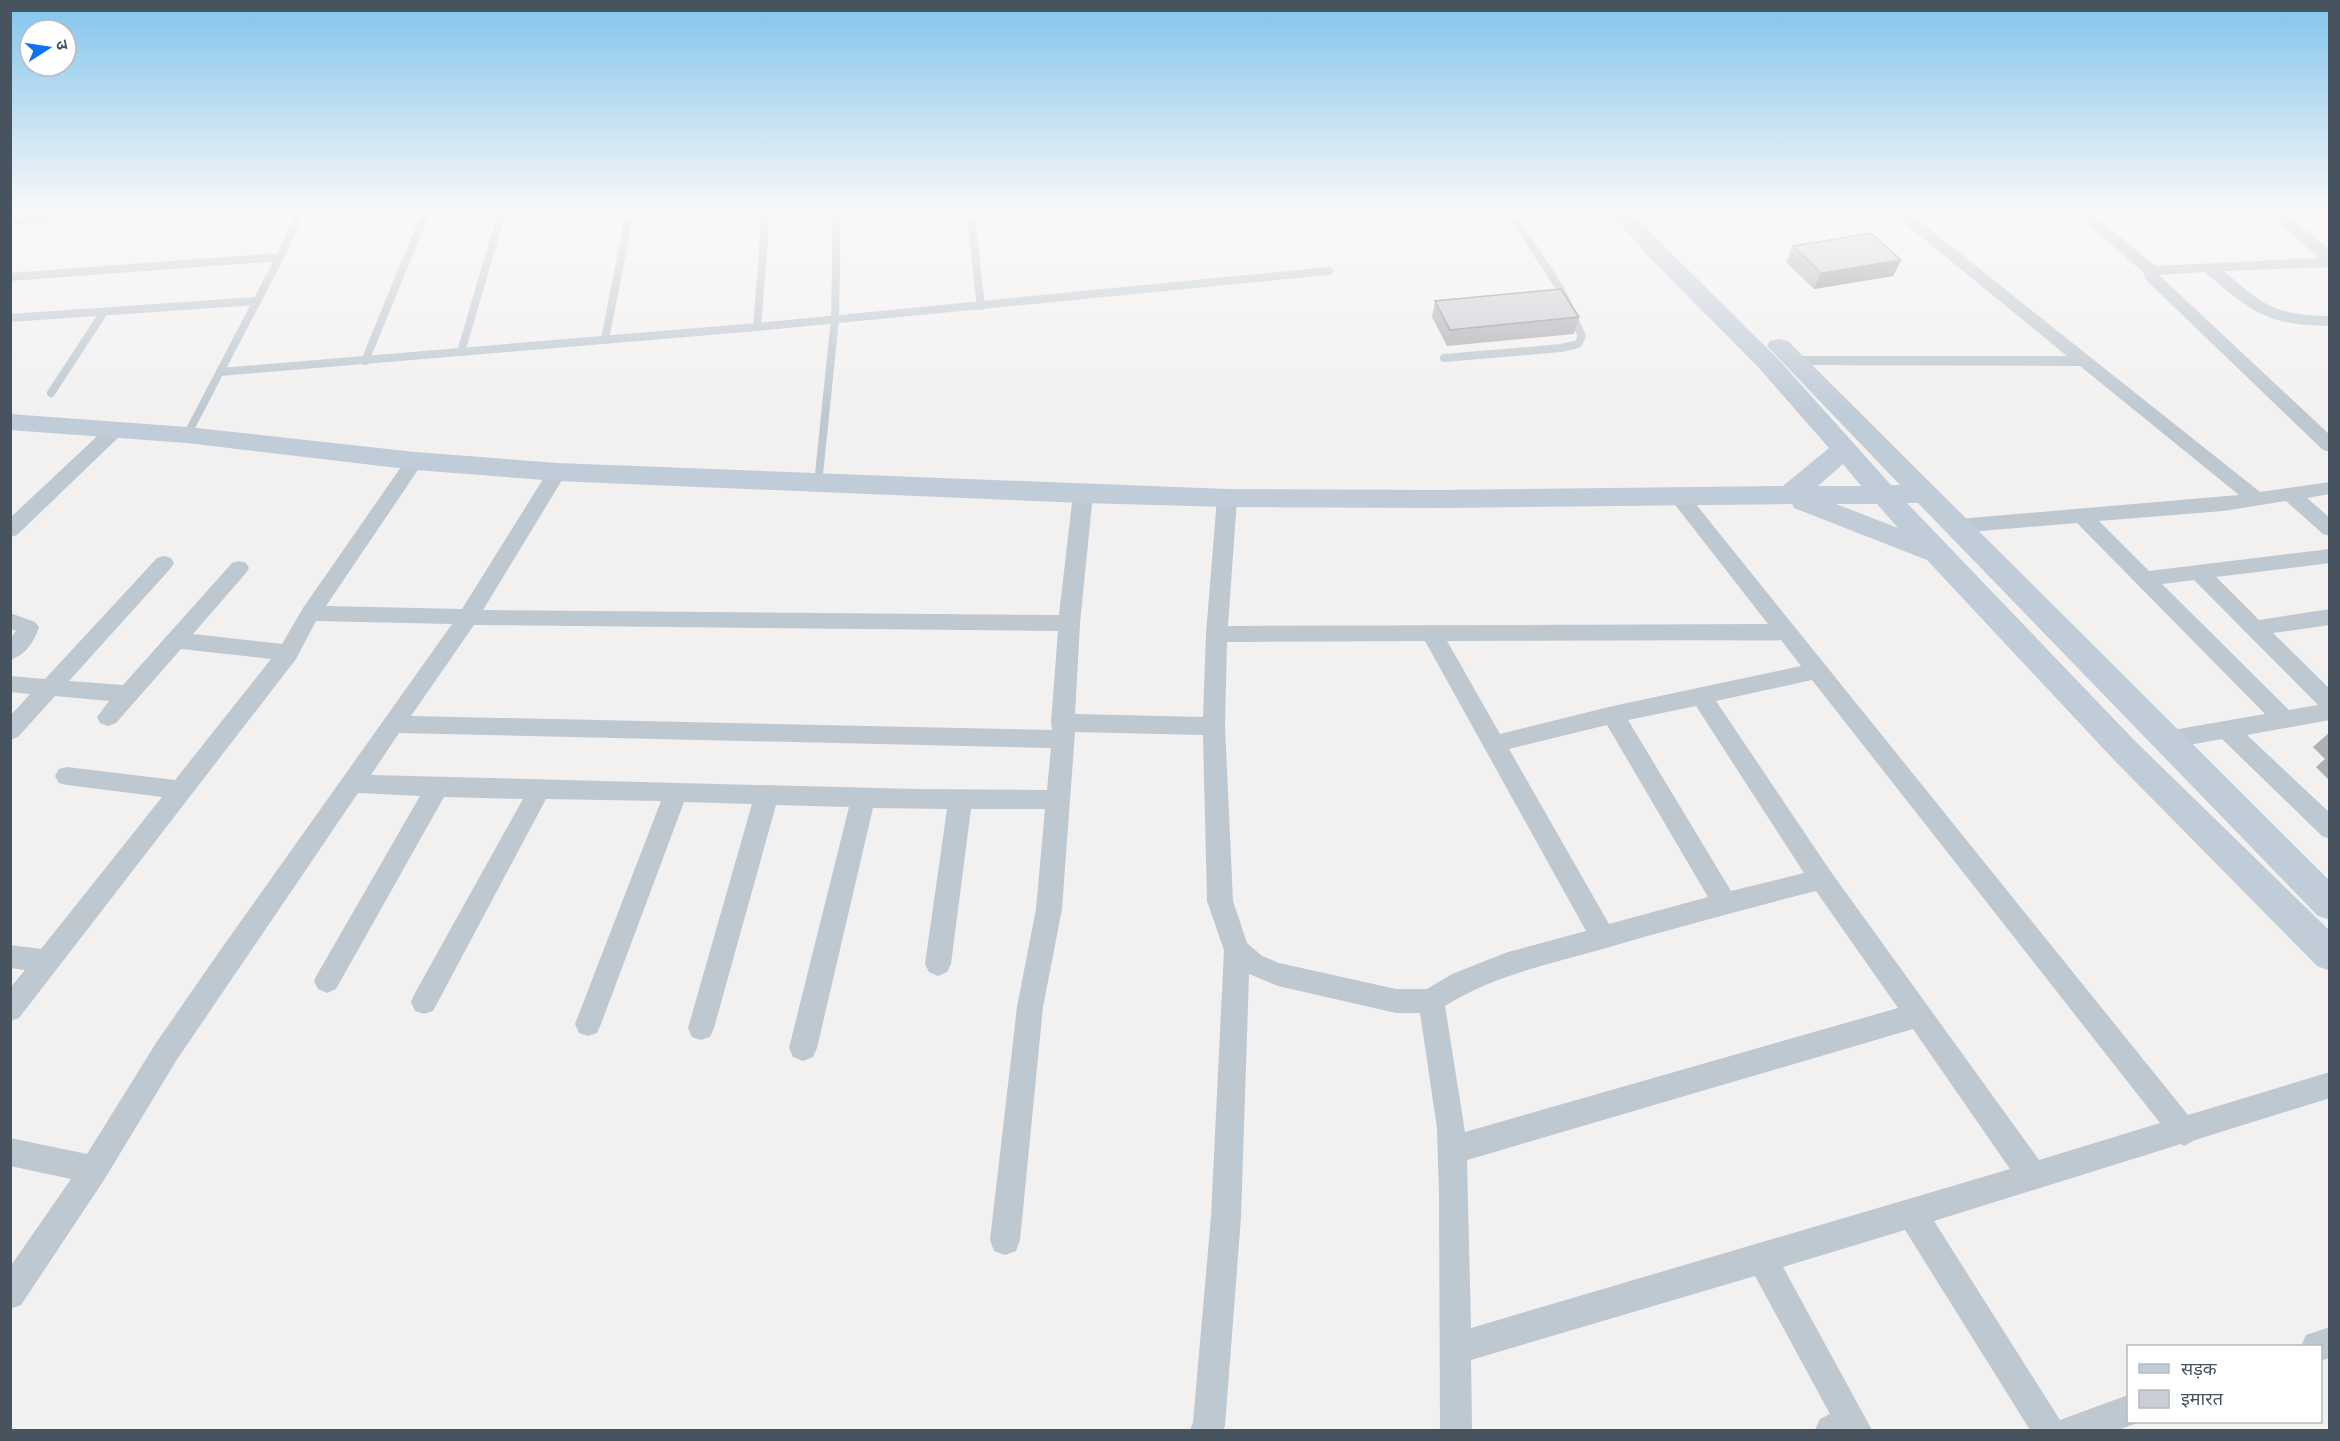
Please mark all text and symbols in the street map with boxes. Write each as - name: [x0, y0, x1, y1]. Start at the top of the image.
- north arrow: [18, 18, 78, 78]
- text: उ: [53, 38, 74, 52]
- legend: [2127, 1345, 2322, 1423]
- text: सड़क: [2181, 1357, 2218, 1379]
- text: इमारत: [2181, 1387, 2224, 1409]

